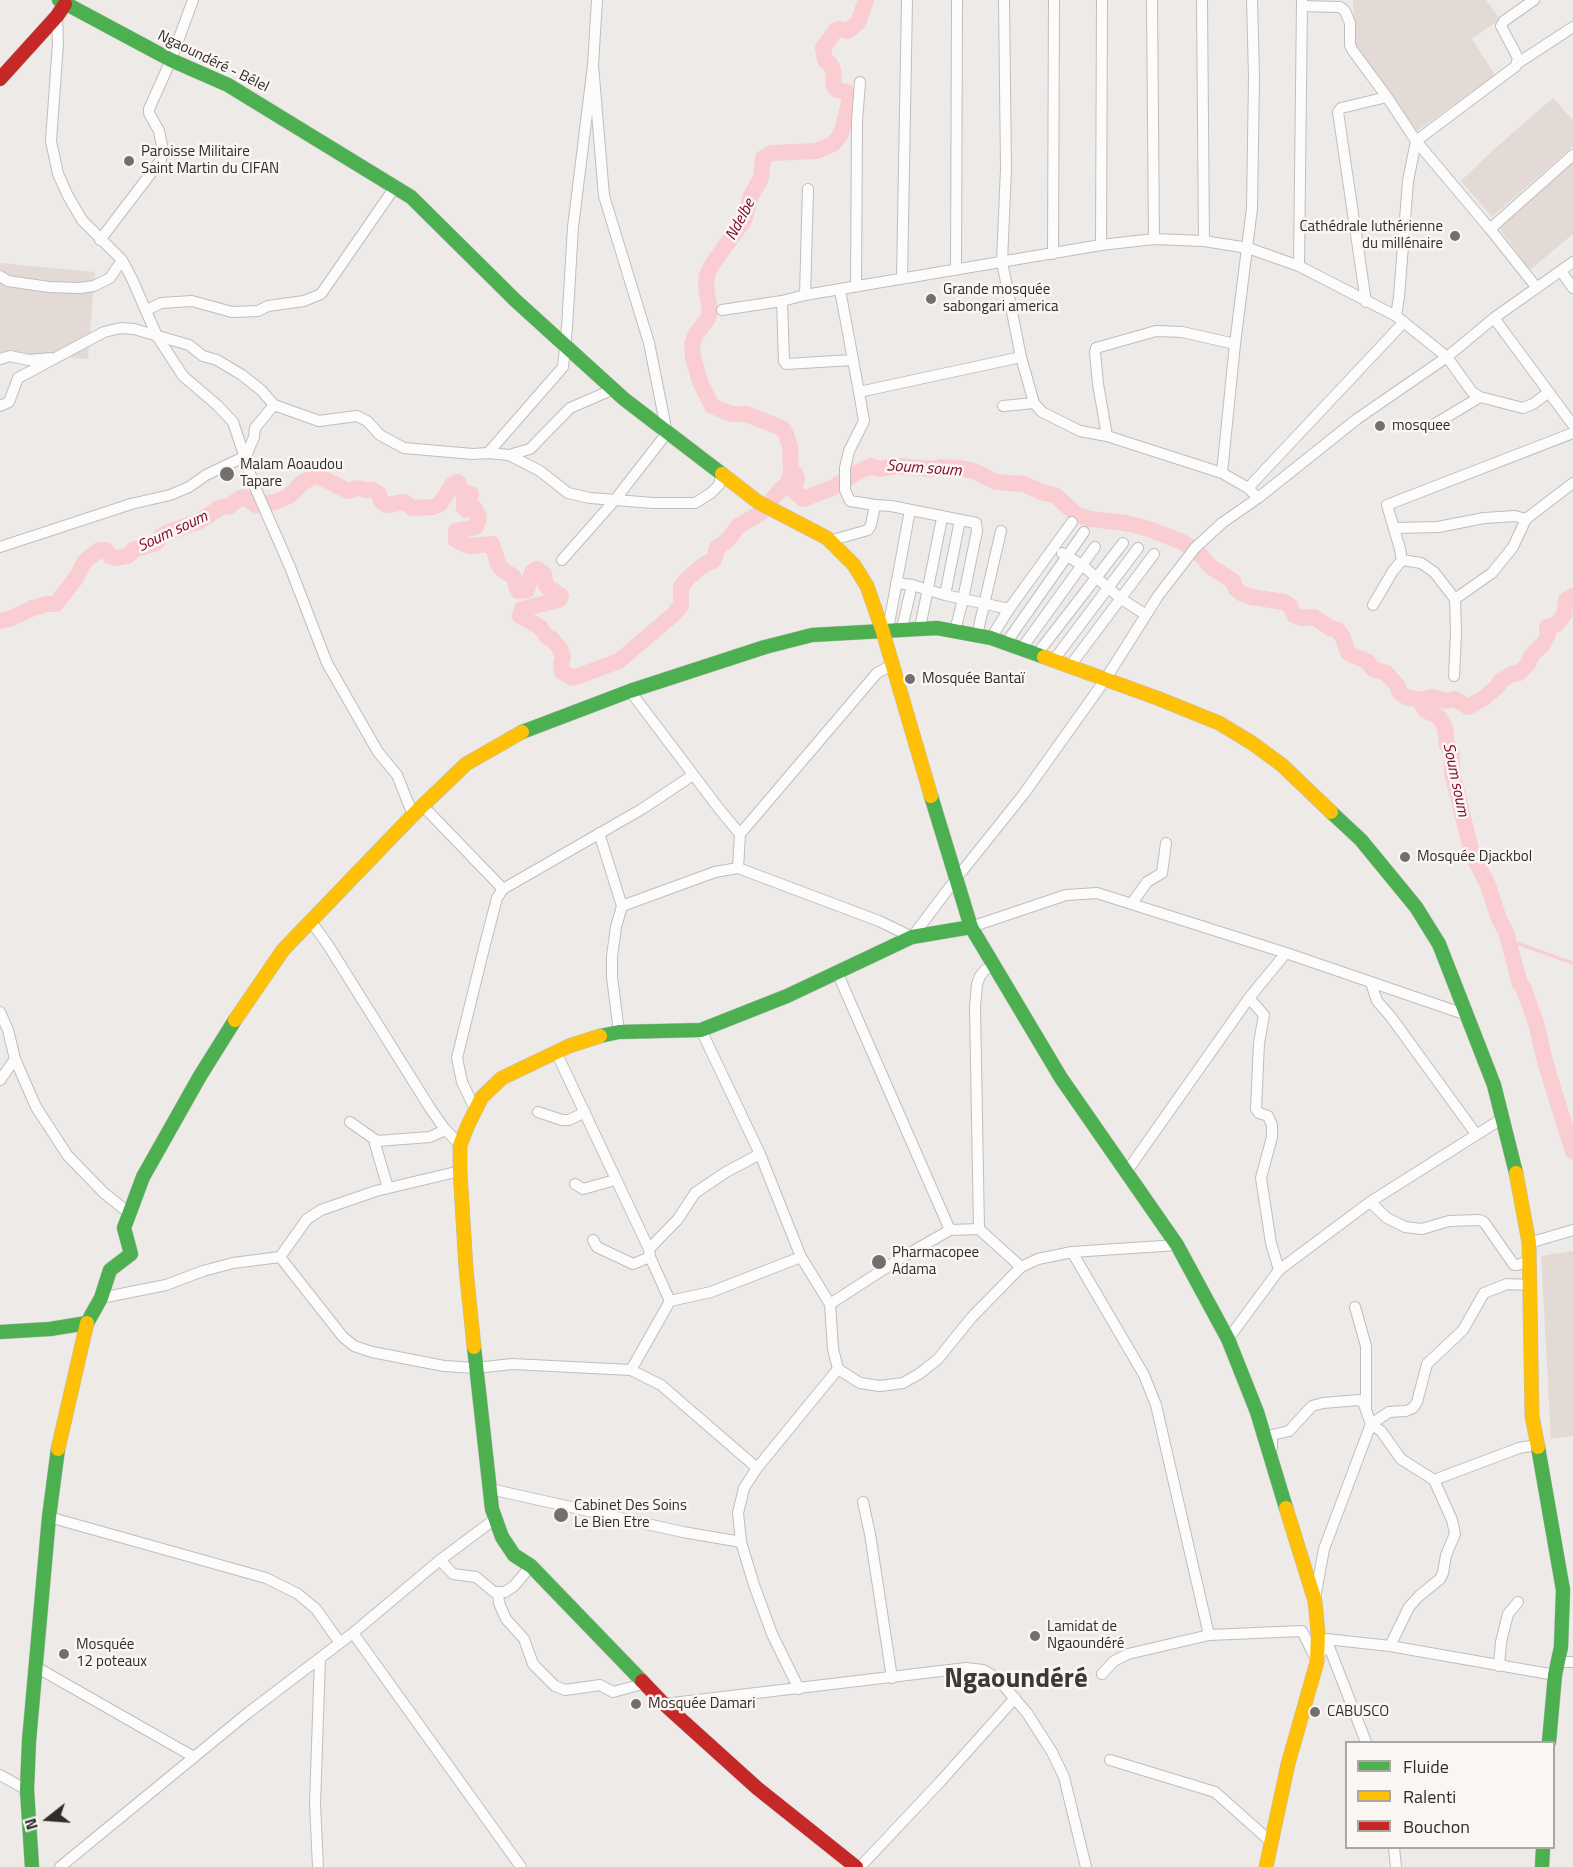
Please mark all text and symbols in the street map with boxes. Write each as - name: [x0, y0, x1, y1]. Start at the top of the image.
- street label: Ngaoundéré - Bélel: [154, 27, 272, 97]
- place label: Paroisse Militaire Saint Martin du CIFAN: [141, 143, 279, 178]
- marker: Paroisse Militaire Saint Martin du CIFAN: [122, 154, 136, 168]
- water label: Ndelbe: [722, 196, 760, 244]
- place label: Cathédrale luthérienne du millénaire: [1299, 218, 1443, 253]
- marker: Cathédrale luthérienne du millénaire: [1448, 229, 1462, 243]
- place label: Grande mosquée sabongari america: [943, 281, 1059, 316]
- marker: Grande mosquée sabongari america: [924, 292, 938, 306]
- place label: mosquee: [1392, 417, 1450, 435]
- marker: mosquee: [1373, 419, 1387, 433]
- place label: Malam Aoaudou Tapare: [240, 456, 343, 491]
- water label: Soum soum: [886, 457, 962, 481]
- marker: Malam Aoaudou Tapare: [218, 465, 236, 483]
- water label: Soum soum: [135, 507, 211, 557]
- place label: Mosquée Bantaï: [922, 670, 1025, 688]
- marker: Mosquée Bantaï: [903, 672, 917, 686]
- water label: Soum soum: [1438, 741, 1472, 819]
- place label: Mosquée Djackbol: [1417, 848, 1532, 866]
- marker: Mosquée Djackbol: [1398, 850, 1412, 864]
- place label: Pharmacopee Adama: [892, 1244, 979, 1279]
- marker: Pharmacopee Adama: [870, 1253, 888, 1271]
- place label: Cabinet Des Soins Le Bien Etre: [574, 1497, 687, 1532]
- marker: Cabinet Des Soins Le Bien Etre: [552, 1506, 570, 1524]
- place label: Lamidat de Ngaoundéré: [1047, 1618, 1124, 1653]
- marker: Lamidat de Ngaoundéré: [1028, 1629, 1042, 1643]
- place label: Mosquée 12 poteaux: [76, 1636, 147, 1671]
- marker: Mosquée 12 poteaux: [57, 1647, 71, 1661]
- district label: Ngaoundéré: [944, 1664, 1088, 1696]
- place label: Mosquée Damari: [648, 1695, 755, 1713]
- marker: Mosquée Damari: [629, 1697, 643, 1711]
- place label: CABUSCO: [1327, 1703, 1389, 1721]
- marker: CABUSCO: [1308, 1705, 1322, 1719]
- legend: [1345, 1741, 1555, 1849]
- text: Fluide: [1403, 1753, 1449, 1780]
- text: Ralenti: [1403, 1783, 1456, 1810]
- north arrow: [18, 1789, 78, 1849]
- text: Bouchon: [1403, 1813, 1470, 1840]
- text: N: [18, 1815, 44, 1833]

